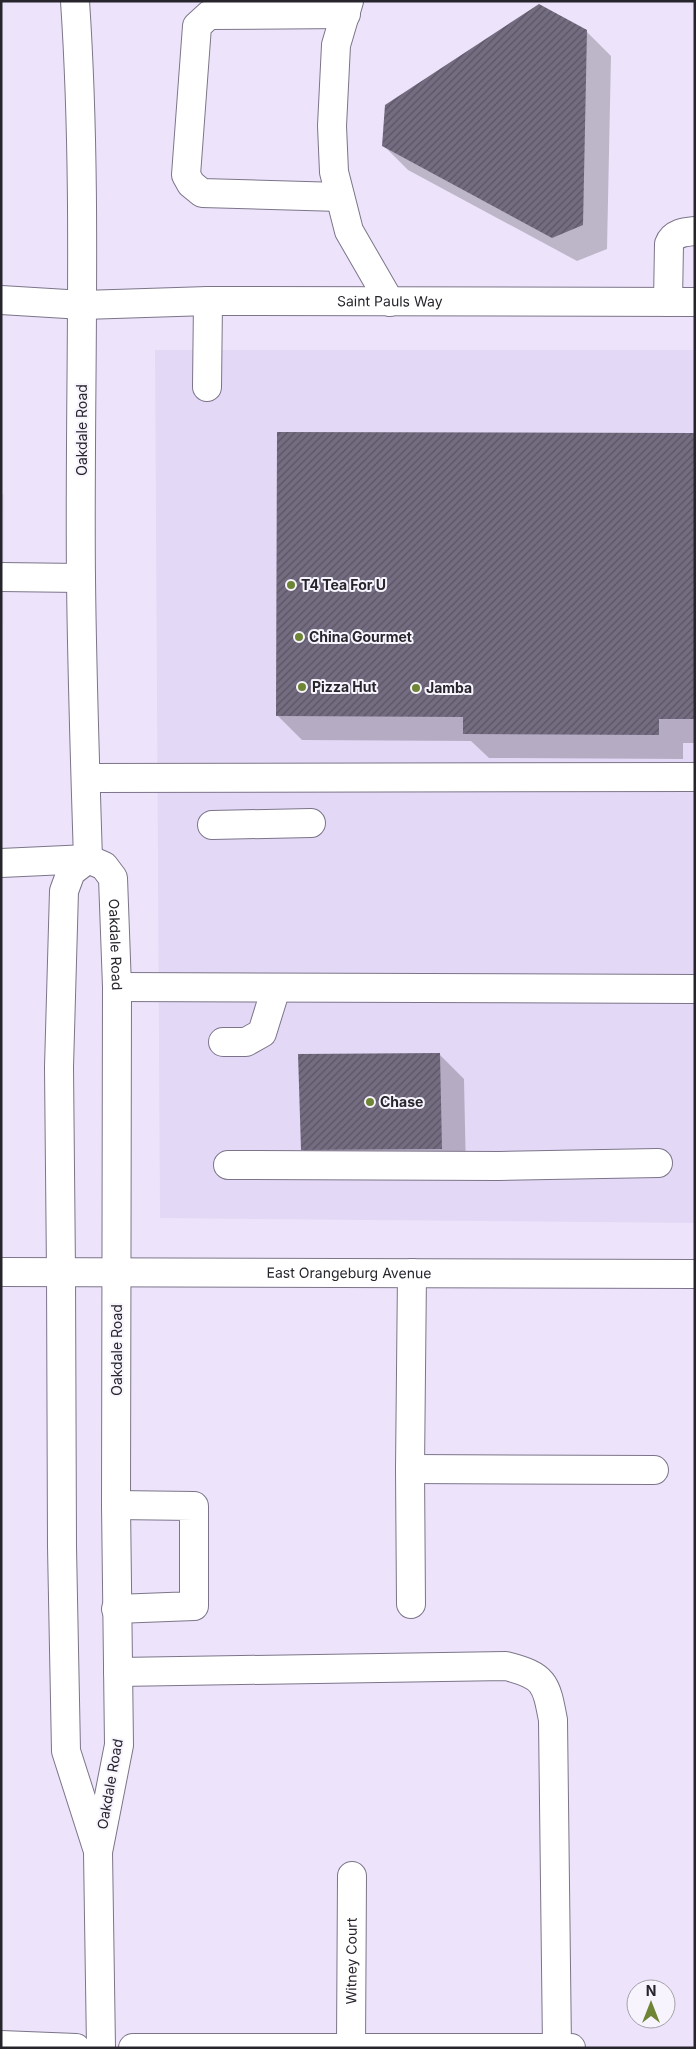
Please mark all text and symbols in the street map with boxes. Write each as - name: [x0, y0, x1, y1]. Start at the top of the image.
- street label: Saint Pauls Way: [337, 292, 443, 309]
- street label: Oakdale Road: [73, 384, 90, 476]
- place label: T4 Tea For U: [301, 576, 386, 593]
- marker: T4 Tea For U: [285, 579, 297, 591]
- place label: China Gourmet: [309, 628, 412, 645]
- marker: China Gourmet: [293, 631, 305, 643]
- place label: Pizza Hut: [312, 678, 377, 695]
- place label: Jamba: [426, 679, 472, 696]
- marker: Pizza Hut: [296, 681, 308, 693]
- marker: Jamba: [410, 682, 422, 694]
- street label: Oakdale Road: [106, 898, 126, 991]
- place label: Chase: [380, 1093, 423, 1110]
- marker: Chase: [364, 1096, 376, 1108]
- street label: East Orangeburg Avenue: [267, 1264, 431, 1281]
- street label: Oakdale Road: [108, 1304, 125, 1396]
- street label: Oakdale Road: [93, 1737, 126, 1831]
- street label: Witney Court: [342, 1917, 360, 2004]
- north arrow: [626, 1979, 676, 2029]
- text: N: [646, 1982, 656, 1999]

